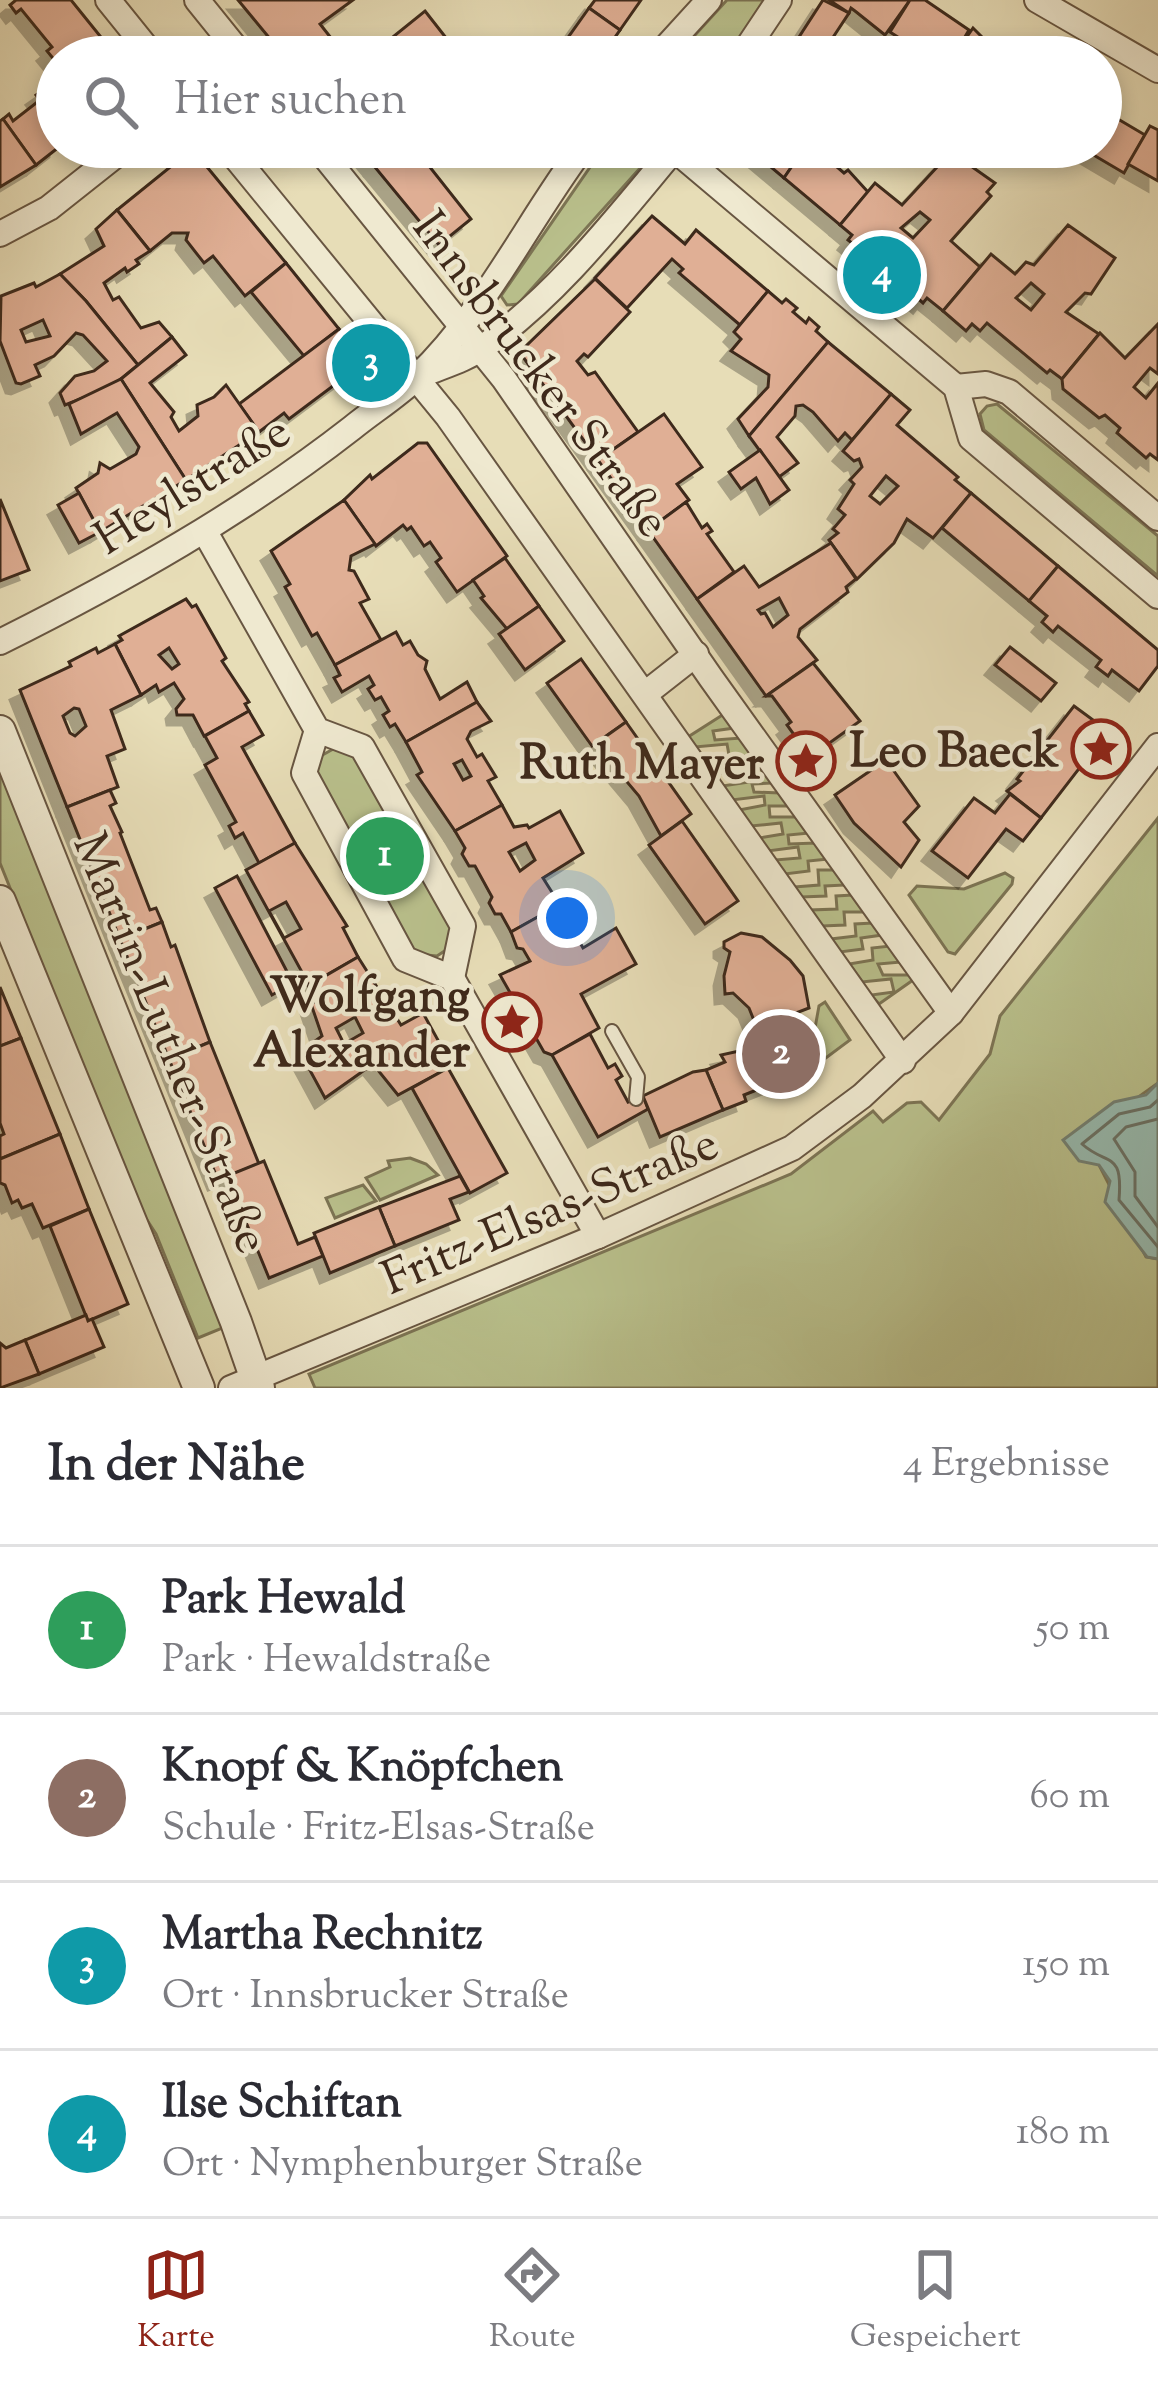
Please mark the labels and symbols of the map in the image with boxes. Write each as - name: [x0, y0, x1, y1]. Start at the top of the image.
- street label: Innsbrucker Straße: [393, 199, 684, 554]
- pin: 4: [843, 230, 921, 320]
- pin: 3: [332, 318, 410, 408]
- street label: Heylstraße: [82, 400, 305, 575]
- place icon: Leo Baeck: [1070, 718, 1132, 780]
- place label: Leo Baeck: [850, 720, 1060, 789]
- place icon: Ruth Mayer: [775, 730, 837, 792]
- place label: Ruth Mayer: [520, 732, 765, 801]
- pin: 1: [346, 811, 424, 901]
- street label: Martin-Luther-Straße: [52, 823, 284, 1265]
- your location: [537, 888, 597, 948]
- place label: Wolfgang Alexander: [253, 965, 471, 1089]
- place icon: Wolfgang Alexander: [481, 991, 543, 1053]
- pin: 2: [742, 1009, 820, 1099]
- street label: Fritz-Elsas-Straße: [372, 1112, 730, 1316]

